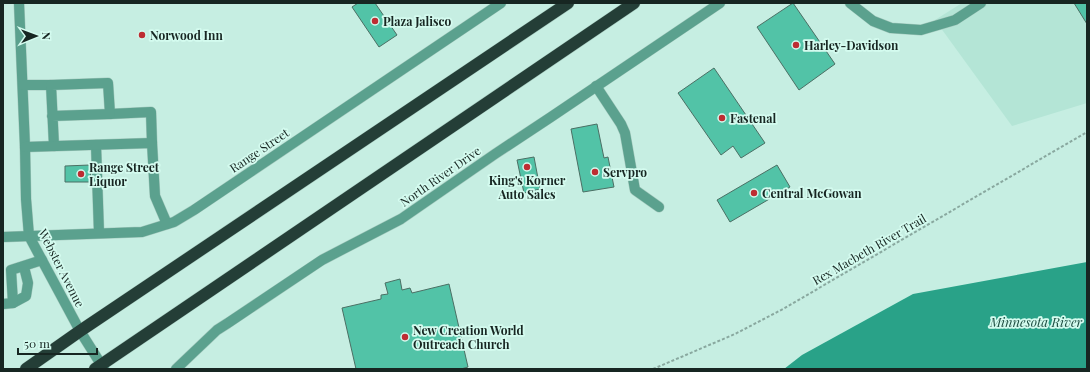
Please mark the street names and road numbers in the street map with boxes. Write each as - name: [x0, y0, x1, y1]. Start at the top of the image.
- street label: Range Street: [226, 124, 292, 176]
- street label: North River Drive: [396, 142, 484, 210]
- street label: Rex Macbeth River Trail: [809, 210, 929, 288]
- street label: Webster Avenue: [35, 225, 89, 310]

